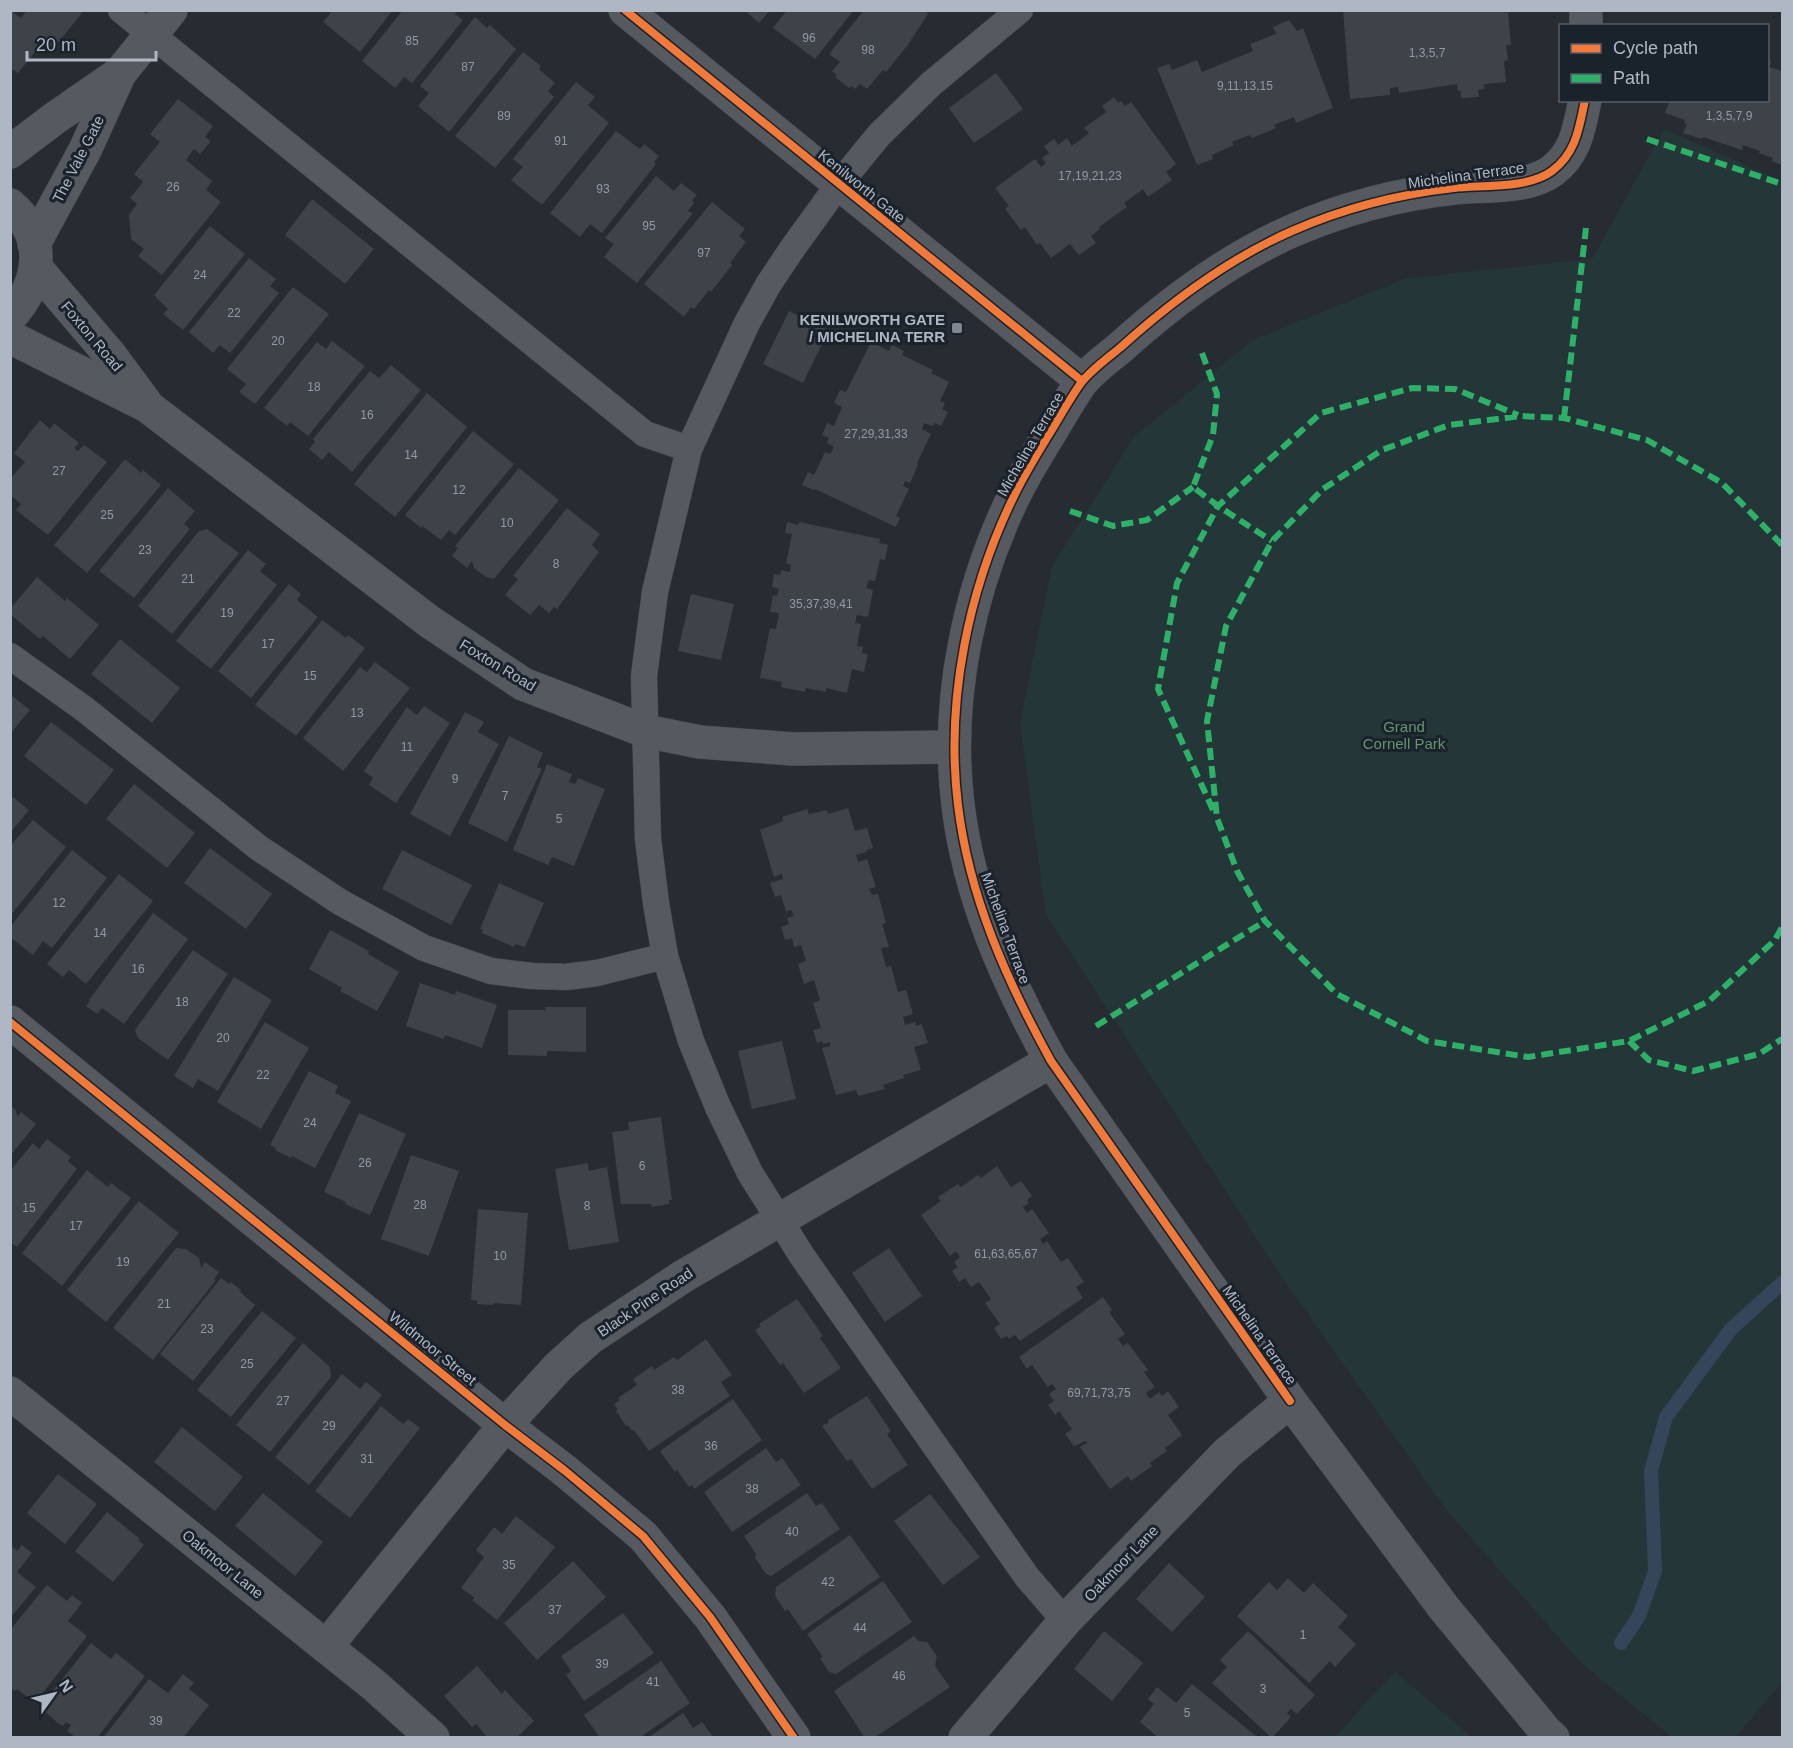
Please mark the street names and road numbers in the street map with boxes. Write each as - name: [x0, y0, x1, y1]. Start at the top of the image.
- street label: The Vale Gate: [49, 113, 107, 205]
- street label: Kenilworth Gate: [815, 146, 909, 226]
- street label: Michelina Terrace: [1407, 158, 1525, 192]
- street label: Foxton Road: [58, 298, 126, 374]
- street label: Michelina Terrace: [993, 389, 1067, 499]
- street label: Foxton Road: [457, 636, 539, 694]
- street label: Michelina Terrace: [978, 870, 1034, 986]
- street label: Black Pine Road: [594, 1264, 696, 1340]
- street label: Michelina Terrace: [1219, 1282, 1301, 1388]
- street label: Wildmoor Street: [386, 1308, 481, 1389]
- street label: Oakmoor Lane: [1080, 1521, 1162, 1605]
- street label: Oakmoor Lane: [179, 1526, 267, 1602]

